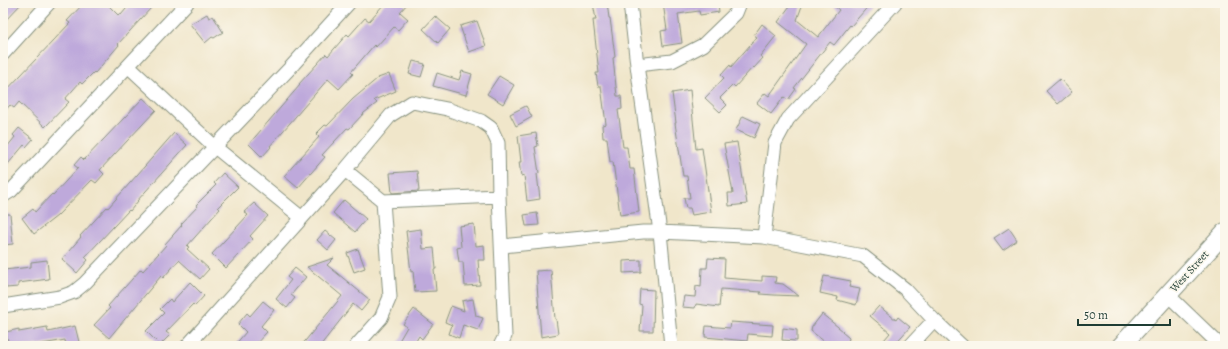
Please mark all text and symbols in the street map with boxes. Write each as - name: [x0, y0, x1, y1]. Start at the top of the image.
- street label: West Street: [1166, 247, 1212, 296]
- scale bar: [1078, 301, 1170, 327]
- text: 50 m: [1084, 307, 1108, 323]

